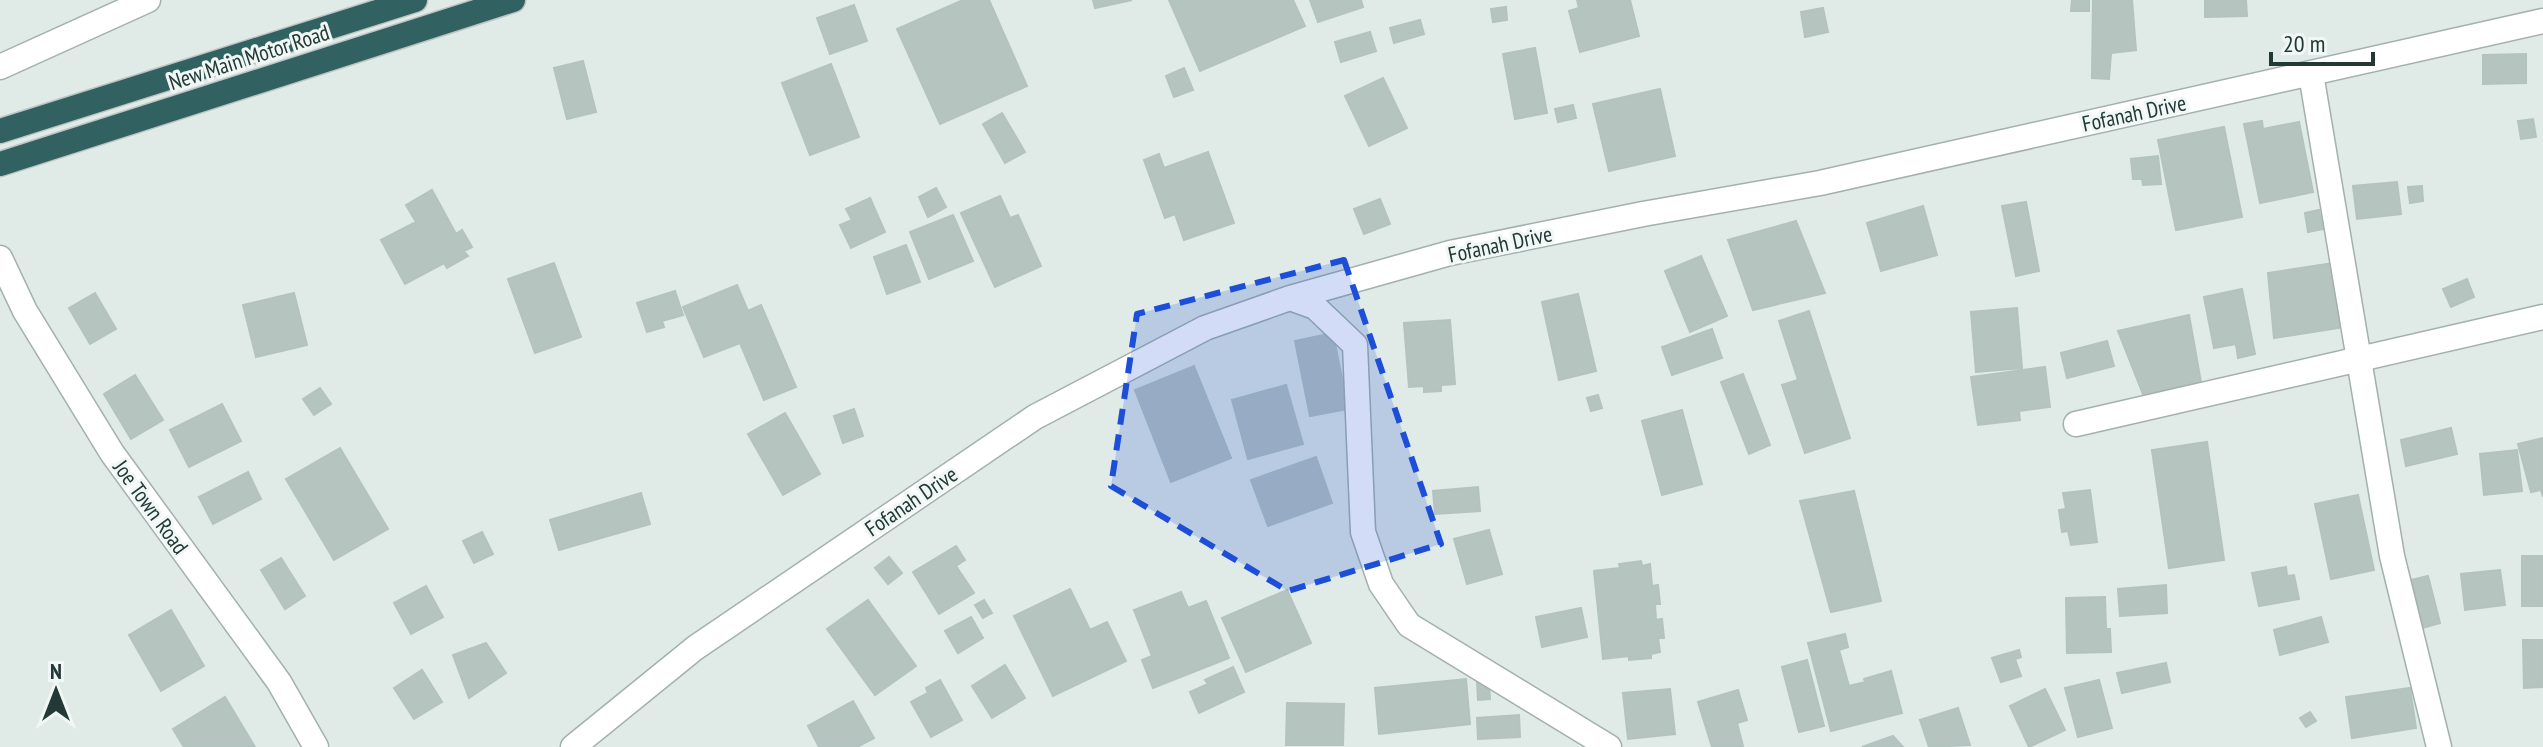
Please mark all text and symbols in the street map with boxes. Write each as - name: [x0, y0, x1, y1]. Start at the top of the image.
- scale bar: [2271, 16, 2373, 66]
- street label: New Main Motor Road: [165, 18, 333, 96]
- text: 20 m: [2283, 28, 2325, 59]
- street label: Fofanah Drive: [2079, 88, 2189, 138]
- street label: Fofanah Drive: [1445, 219, 1555, 269]
- street label: Joe Town Road: [107, 454, 195, 560]
- street label: Fofanah Drive: [859, 460, 963, 542]
- north arrow: [16, 651, 96, 731]
- text: N: [50, 657, 62, 685]

